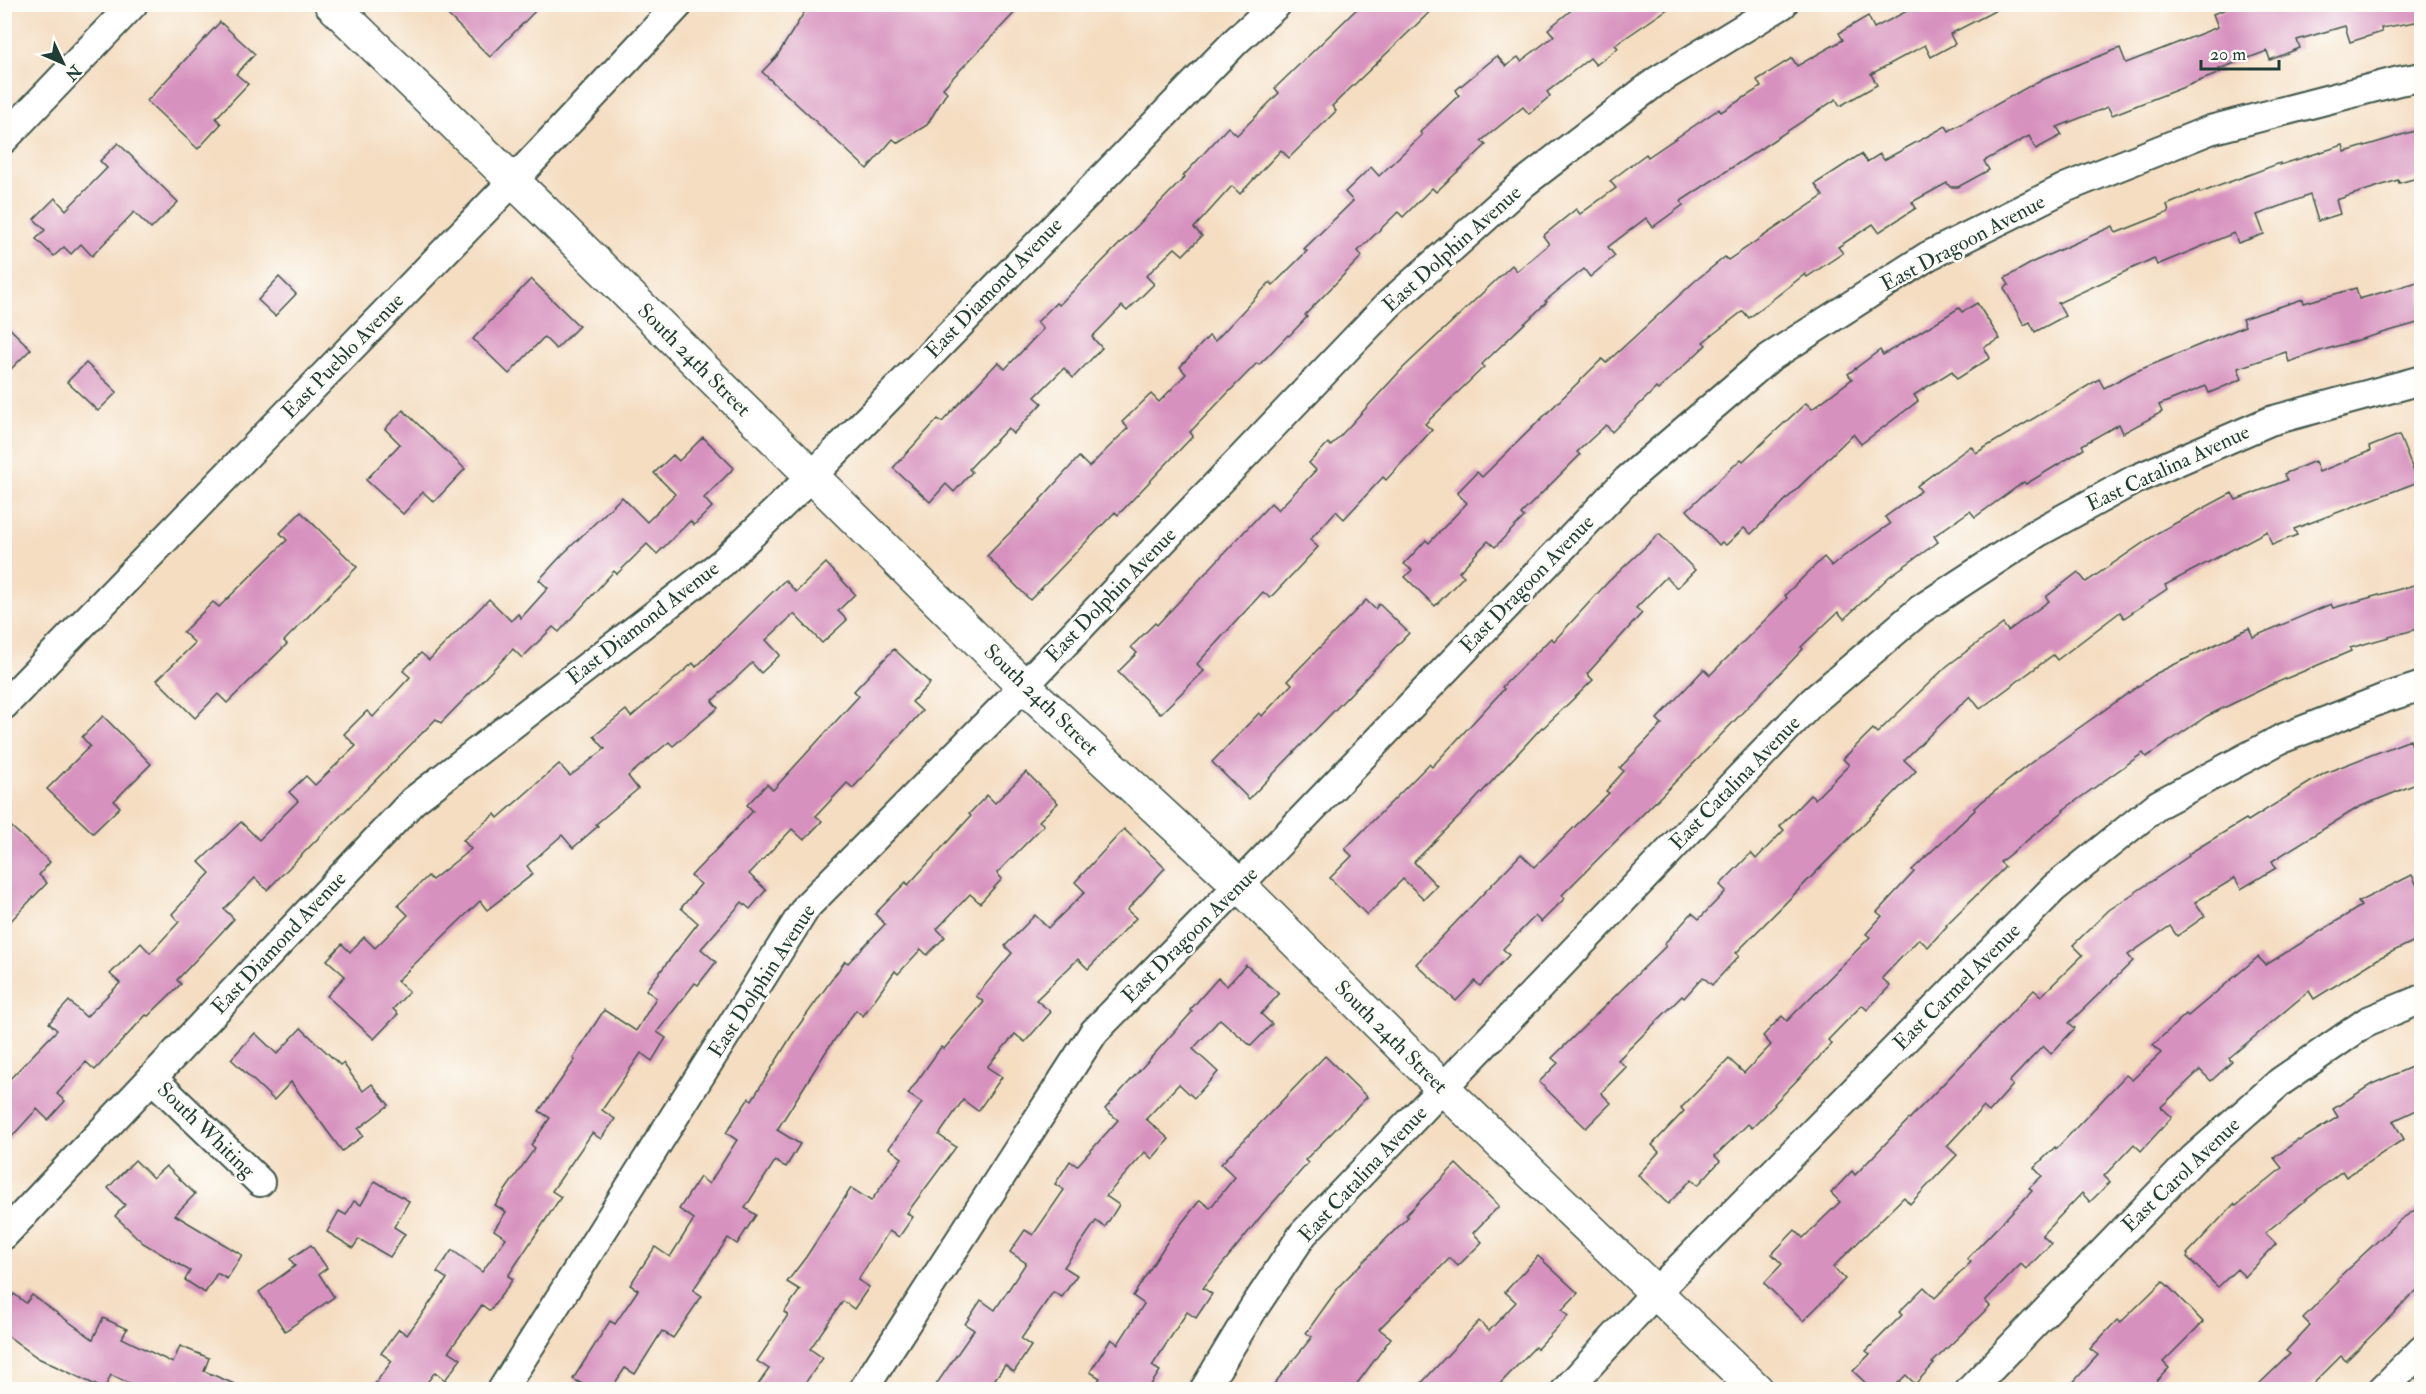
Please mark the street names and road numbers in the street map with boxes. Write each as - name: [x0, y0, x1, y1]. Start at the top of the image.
- street label: East Dolphin Avenue: [1377, 179, 1527, 319]
- street label: East Dragoon Avenue: [1876, 188, 2050, 298]
- street label: East Diamond Avenue: [920, 212, 1069, 364]
- street label: East Pueblo Avenue: [276, 287, 410, 425]
- street label: South 24th Street: [632, 298, 757, 423]
- street label: East Catalina Avenue: [2082, 418, 2254, 518]
- street label: East Dragoon Avenue: [1454, 509, 1600, 659]
- street label: East Dolphin Avenue: [1040, 522, 1183, 668]
- street label: East Diamond Avenue: [561, 555, 725, 691]
- street label: South 24th Street: [978, 638, 1104, 762]
- street label: East Catalina Avenue: [1664, 710, 1806, 856]
- street label: East Dragoon Avenue: [1116, 861, 1264, 1009]
- street label: East Diamond Avenue: [206, 866, 352, 1020]
- street label: East Dolphin Avenue: [702, 899, 822, 1063]
- street label: East Carmel Avenue: [1888, 917, 2027, 1056]
- street label: South 24th Street: [1329, 975, 1454, 1100]
- street label: South Whiting: [151, 1076, 261, 1184]
- street label: East Catalina Avenue: [1293, 1100, 1433, 1248]
- street label: East Carol Avenue: [2116, 1111, 2246, 1238]

